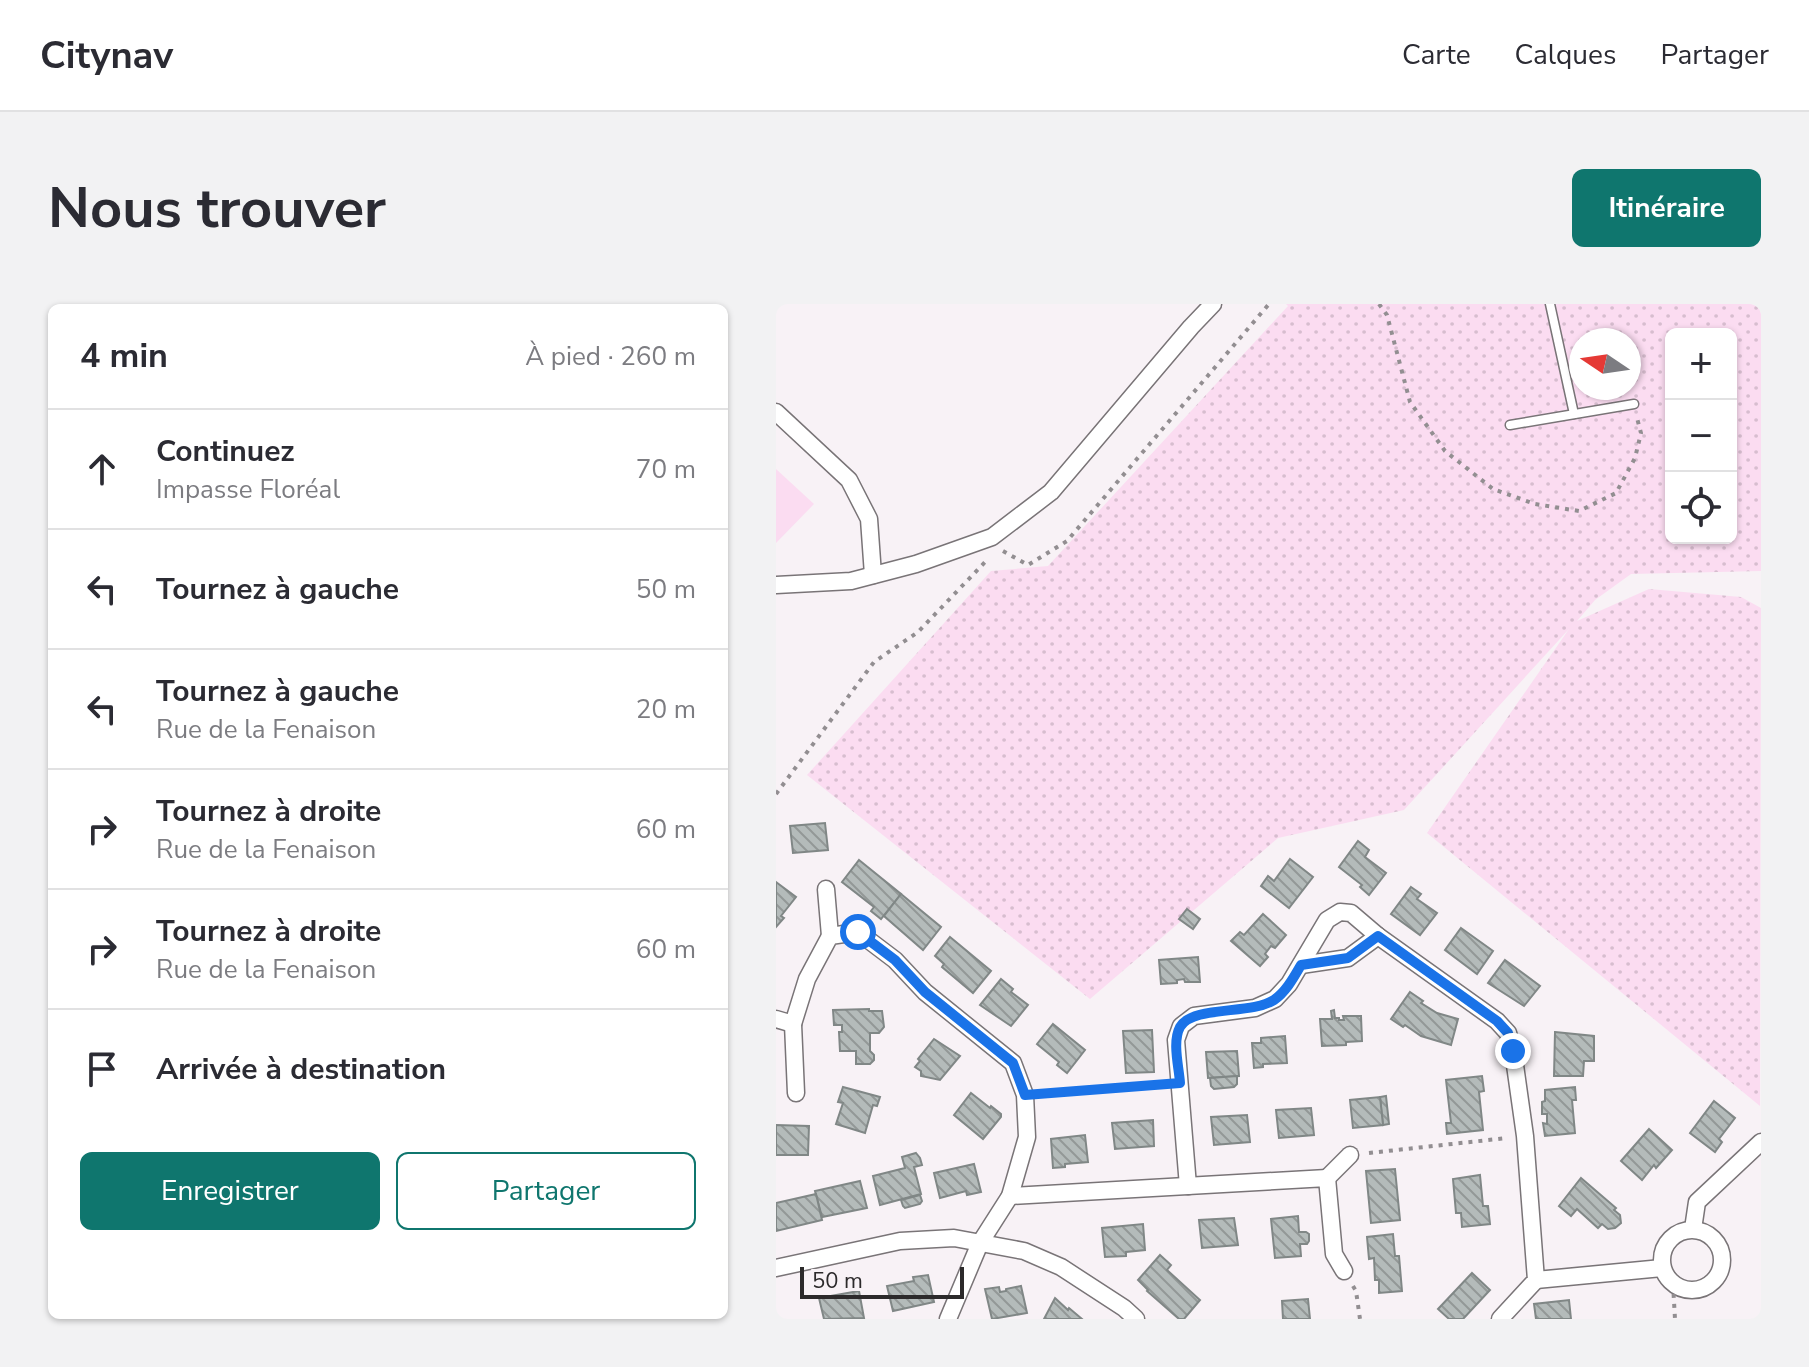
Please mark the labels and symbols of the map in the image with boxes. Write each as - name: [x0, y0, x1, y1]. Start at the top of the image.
- north arrow: [1569, 328, 1641, 400]
- route start: [840, 914, 876, 950]
- route end: [1495, 1033, 1531, 1069]
- scale bar: [800, 1263, 964, 1299]

